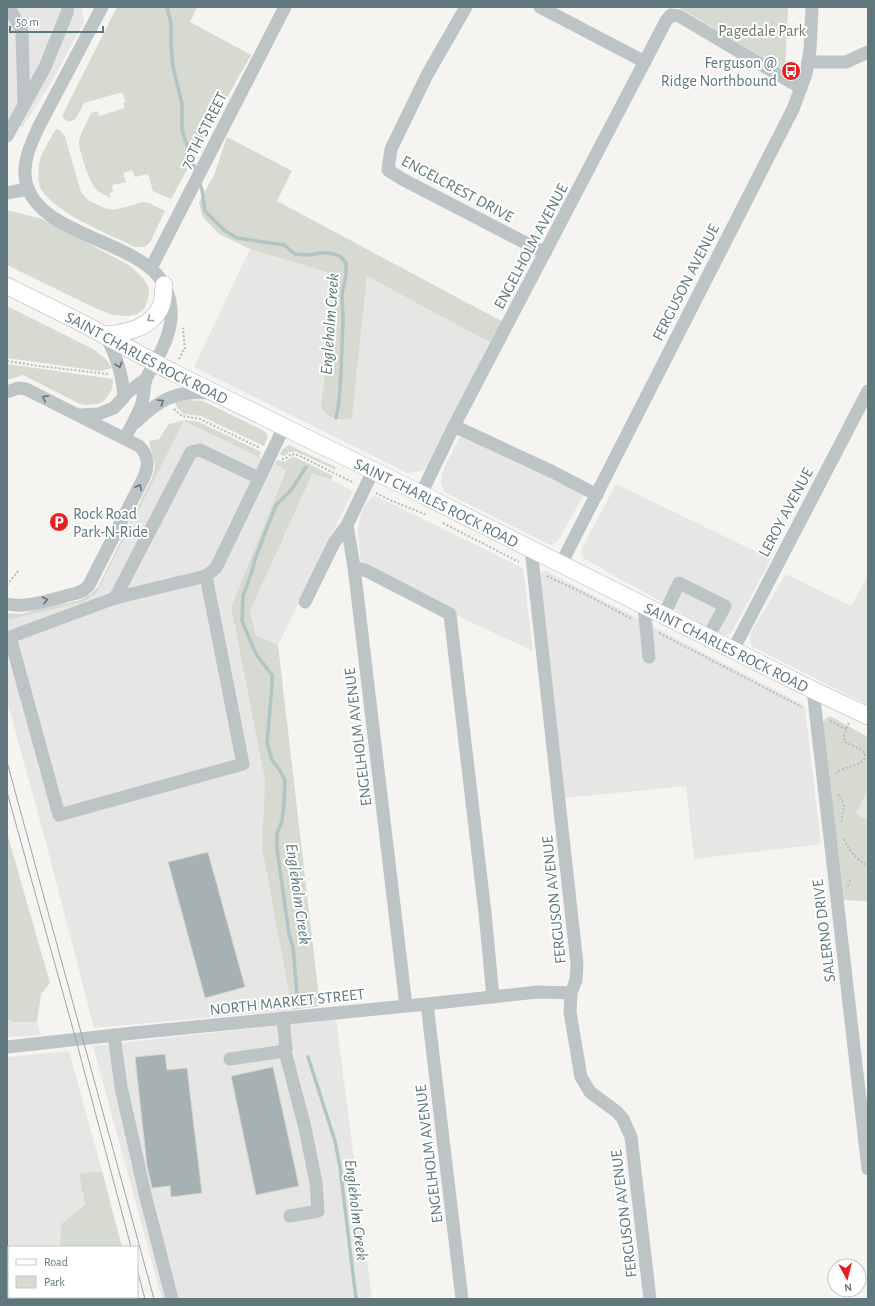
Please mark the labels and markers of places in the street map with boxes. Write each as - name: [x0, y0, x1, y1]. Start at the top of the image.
- place label: Ferguson @ Ridge Northbound: [661, 55, 777, 89]
- bus stop icon: Ferguson @ Ridge Northbound: [780, 60, 802, 82]
- place label: Rock Road Park-N-Ride: [73, 506, 148, 540]
- parking icon: Rock Road Park-N-Ride: [48, 511, 70, 533]

